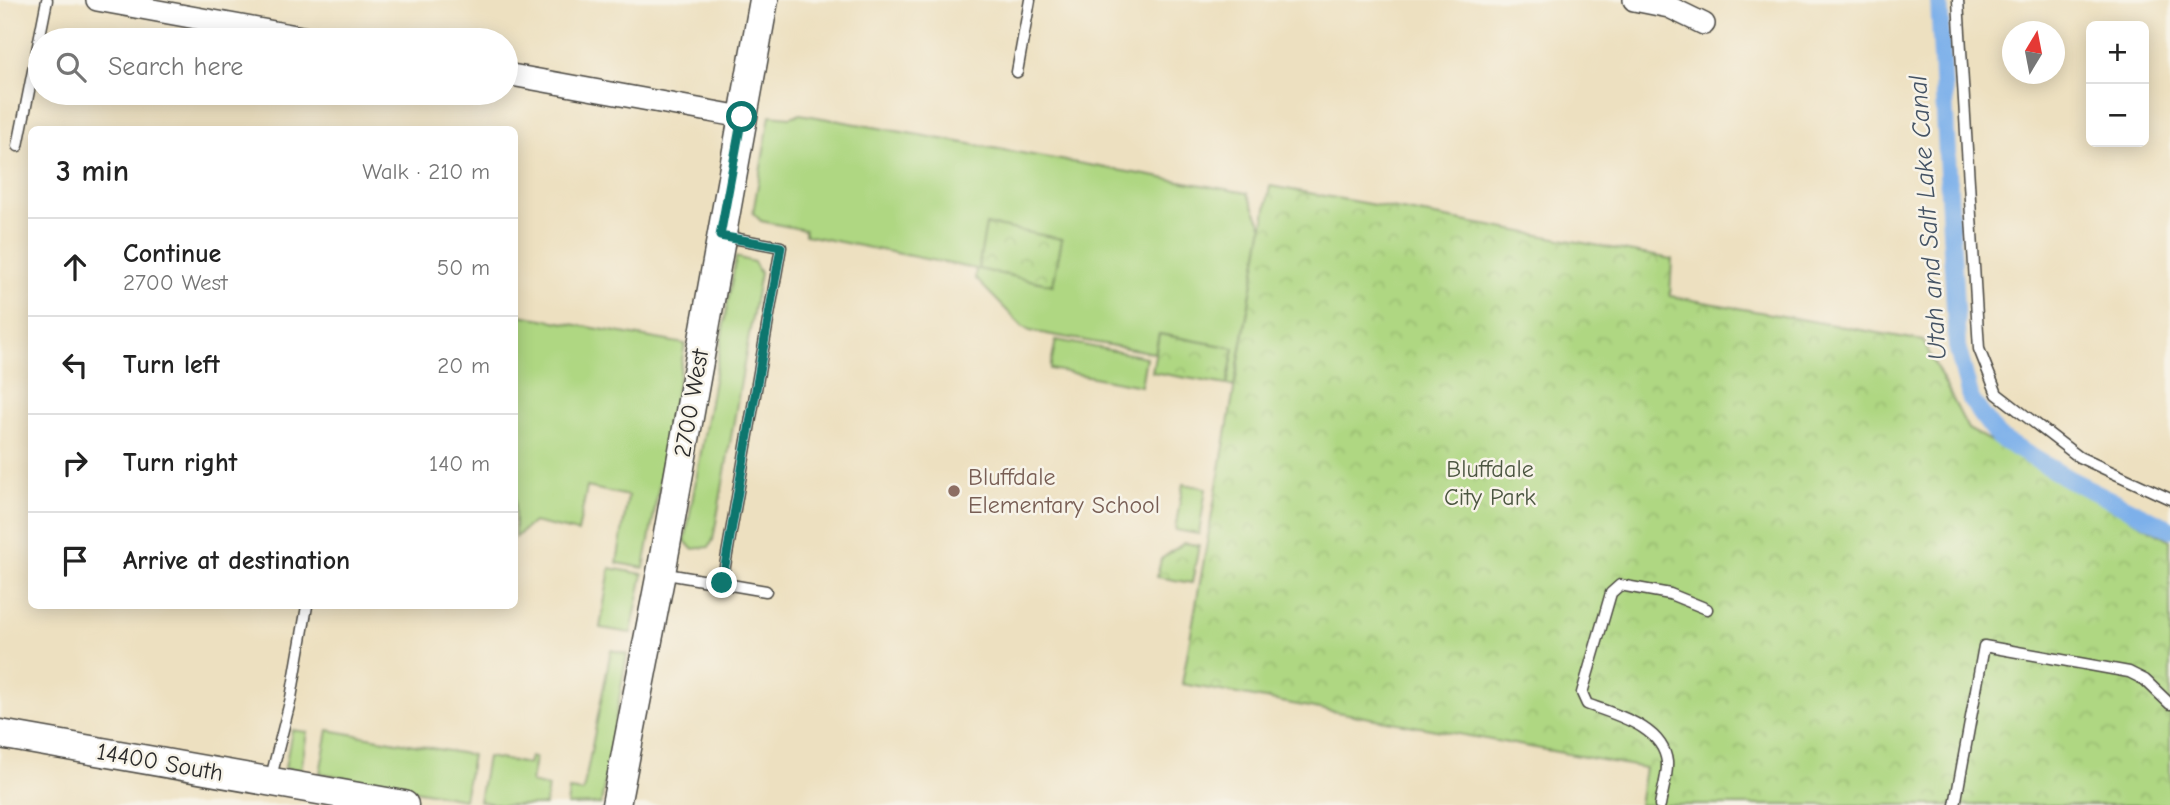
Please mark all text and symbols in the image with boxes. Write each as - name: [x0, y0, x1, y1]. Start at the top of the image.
- north arrow: [2002, 21, 2065, 84]
- map controls: [2086, 21, 2149, 147]
- button: +: [2086, 21, 2149, 84]
- search box: [28, 28, 518, 105]
- icon: search: [52, 48, 90, 86]
- text: Search here: [108, 52, 243, 82]
- water label: Utah and Salt Lake Canal: [1903, 74, 1953, 361]
- button: −: [2086, 84, 2149, 147]
- route start: [726, 101, 757, 132]
- text: 3 min: [56, 154, 129, 189]
- text: Walk · 210 m: [362, 158, 490, 185]
- text: Continue: [123, 239, 221, 269]
- icon: ahead: [56, 248, 94, 286]
- text: 50 m: [437, 254, 490, 281]
- text: 2700 West: [123, 269, 228, 296]
- icon: left: [56, 346, 94, 384]
- street label: 2700 West: [668, 346, 714, 459]
- text: Turn left: [123, 350, 220, 380]
- text: 20 m: [437, 352, 490, 379]
- icon: right: [56, 444, 94, 482]
- text: Turn right: [123, 448, 237, 478]
- text: 140 m: [429, 450, 490, 477]
- park label: Bluffdale City Park: [1444, 455, 1536, 511]
- place label: Bluffdale Elementary School: [968, 463, 1160, 519]
- marker: Bluffdale Elementary School: [946, 483, 962, 499]
- icon: arrive: [56, 542, 94, 580]
- text: Arrive at destination: [123, 546, 350, 576]
- route end: [706, 567, 737, 598]
- street label: 14400 South: [95, 737, 225, 787]

